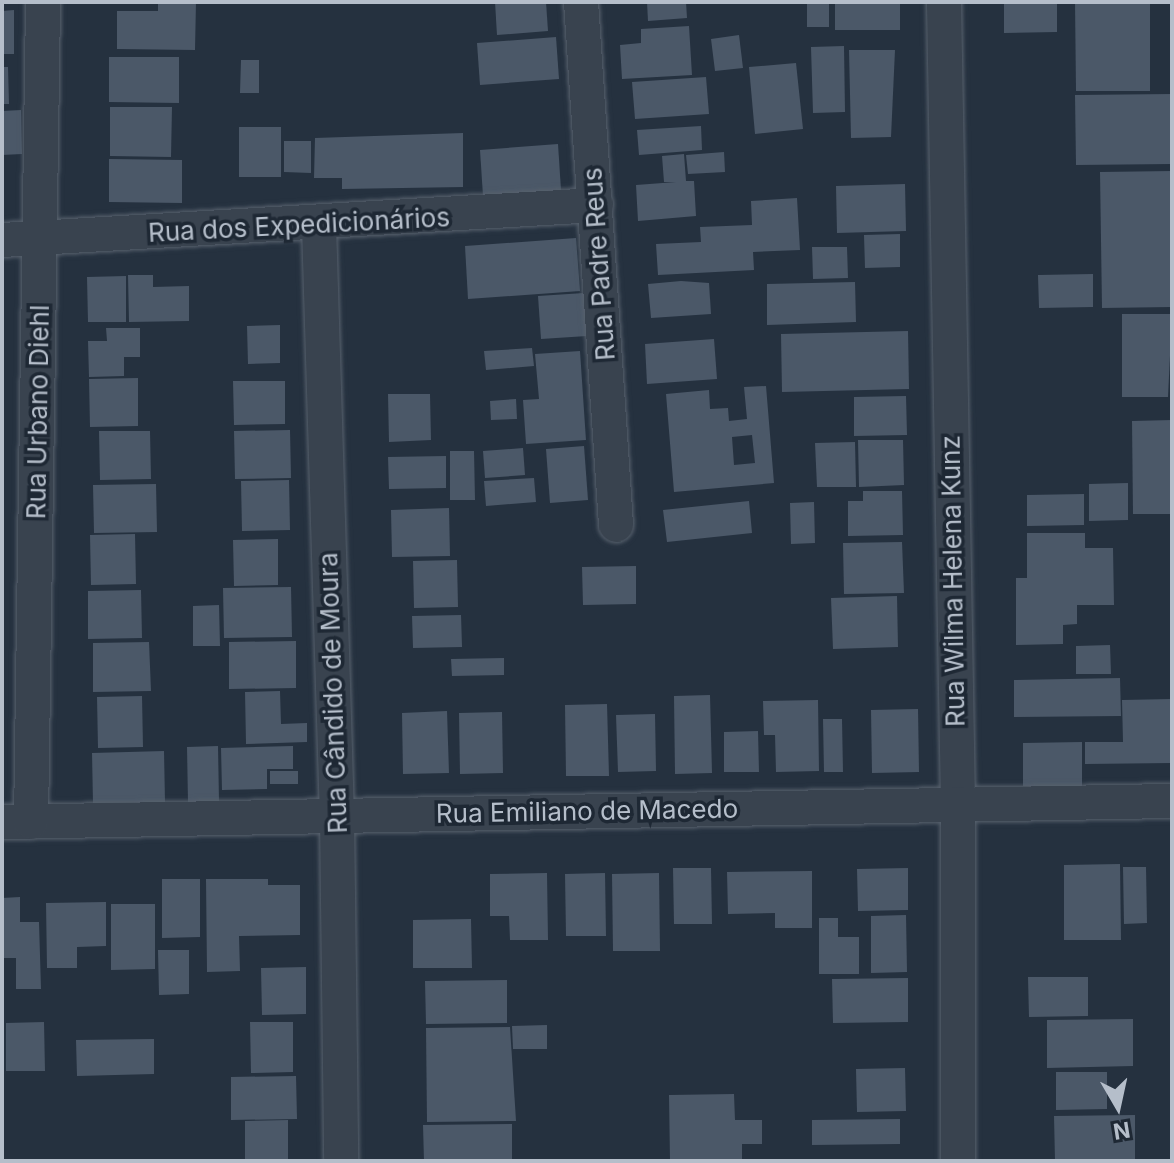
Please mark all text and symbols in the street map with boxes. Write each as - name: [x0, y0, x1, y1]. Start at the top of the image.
- street label: Rua Padre Reus: [577, 166, 621, 362]
- street label: Rua dos Expedicionários: [147, 202, 451, 248]
- street label: Rua Urbano Diehl: [21, 305, 55, 519]
- street label: Rua Wilma Helena Kunz: [935, 435, 971, 727]
- street label: Rua Cândido de Moura: [313, 552, 353, 834]
- street label: Rua Emiliano de Macedo: [436, 793, 738, 829]
- north arrow: [1078, 1067, 1158, 1147]
- text: N: [1111, 1117, 1132, 1145]

